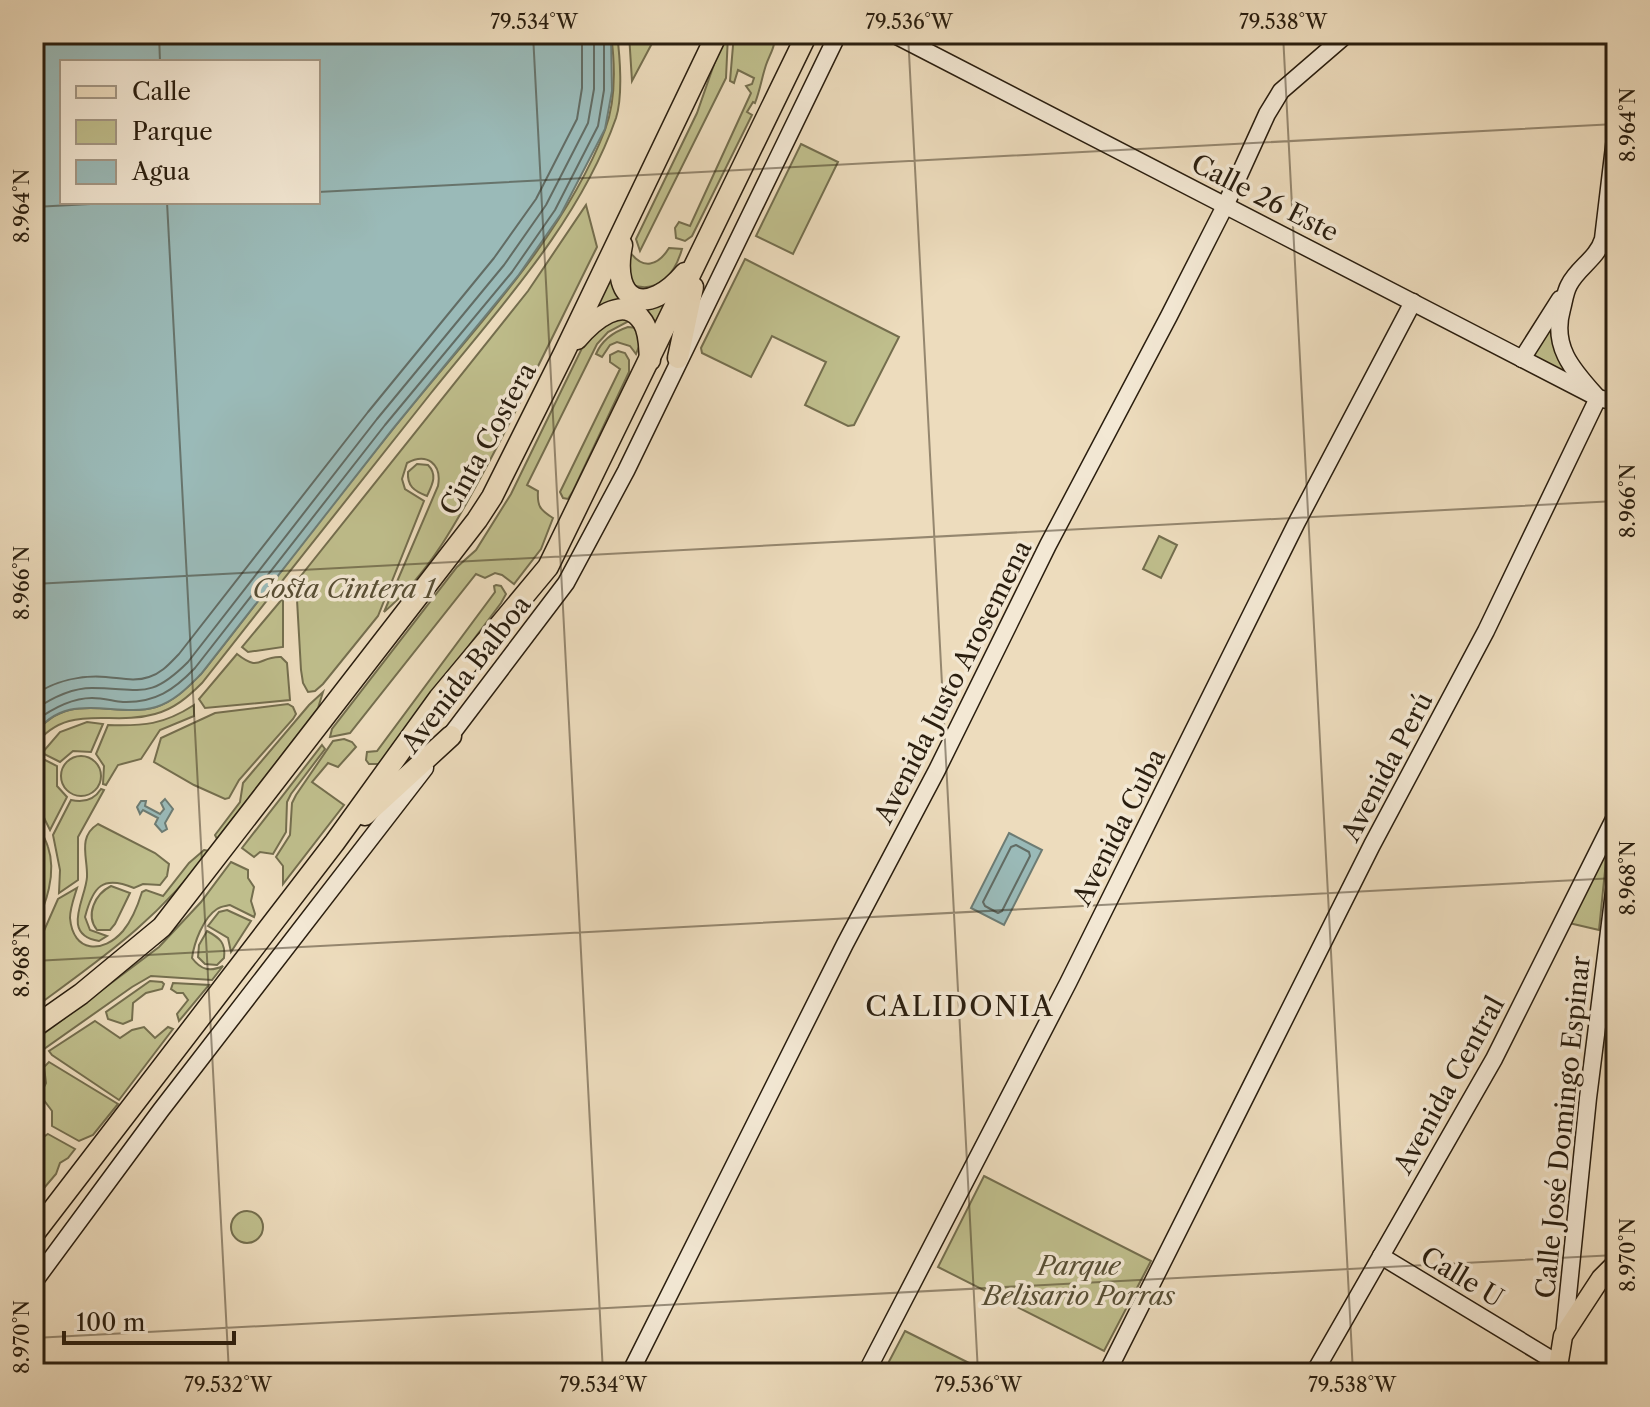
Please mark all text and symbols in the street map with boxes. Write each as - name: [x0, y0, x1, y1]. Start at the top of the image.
- text: 79.534°W: [490, 10, 579, 34]
- text: 79.536°W: [865, 10, 954, 34]
- text: 79.538°W: [1239, 10, 1328, 34]
- legend: [60, 60, 320, 204]
- text: Calle: [132, 77, 191, 106]
- text: 8.964°N: [1616, 88, 1640, 162]
- text: Parque: [132, 117, 213, 146]
- street label: Calle 26 Este: [1186, 147, 1344, 249]
- text: Agua: [131, 157, 190, 186]
- text: 8.964°N: [10, 169, 34, 243]
- street label: Cinta Costera: [433, 357, 543, 521]
- text: 8.966°N: [1616, 464, 1640, 538]
- street label: Avenida Justo Arosemena: [867, 535, 1039, 830]
- text: 8.966°N: [10, 546, 34, 620]
- park label: Costa Cintera 1: [252, 573, 437, 605]
- street label: Avenida Balboa: [394, 589, 538, 760]
- street label: Avenida Perú: [1334, 687, 1440, 848]
- street label: Avenida Cuba: [1065, 743, 1172, 912]
- text: 8.968°N: [1616, 841, 1640, 916]
- text: 8.968°N: [10, 923, 34, 998]
- street label: Calle José Domingo Espinar: [1529, 954, 1597, 1300]
- district label: CALIDONIA: [865, 989, 1055, 1023]
- street label: Avenida Central: [1386, 990, 1511, 1180]
- text: 8.970°N: [1616, 1218, 1640, 1292]
- street label: Calle U: [1415, 1240, 1509, 1314]
- park label: Parque Belisario Porras: [981, 1250, 1176, 1312]
- scale bar: [64, 1295, 234, 1345]
- text: 8.970°N: [10, 1300, 34, 1374]
- text: 100 m: [76, 1308, 145, 1337]
- text: 79.532°W: [184, 1373, 273, 1397]
- text: 79.534°W: [559, 1373, 648, 1397]
- text: 79.536°W: [934, 1373, 1023, 1397]
- text: 79.538°W: [1308, 1373, 1397, 1397]

